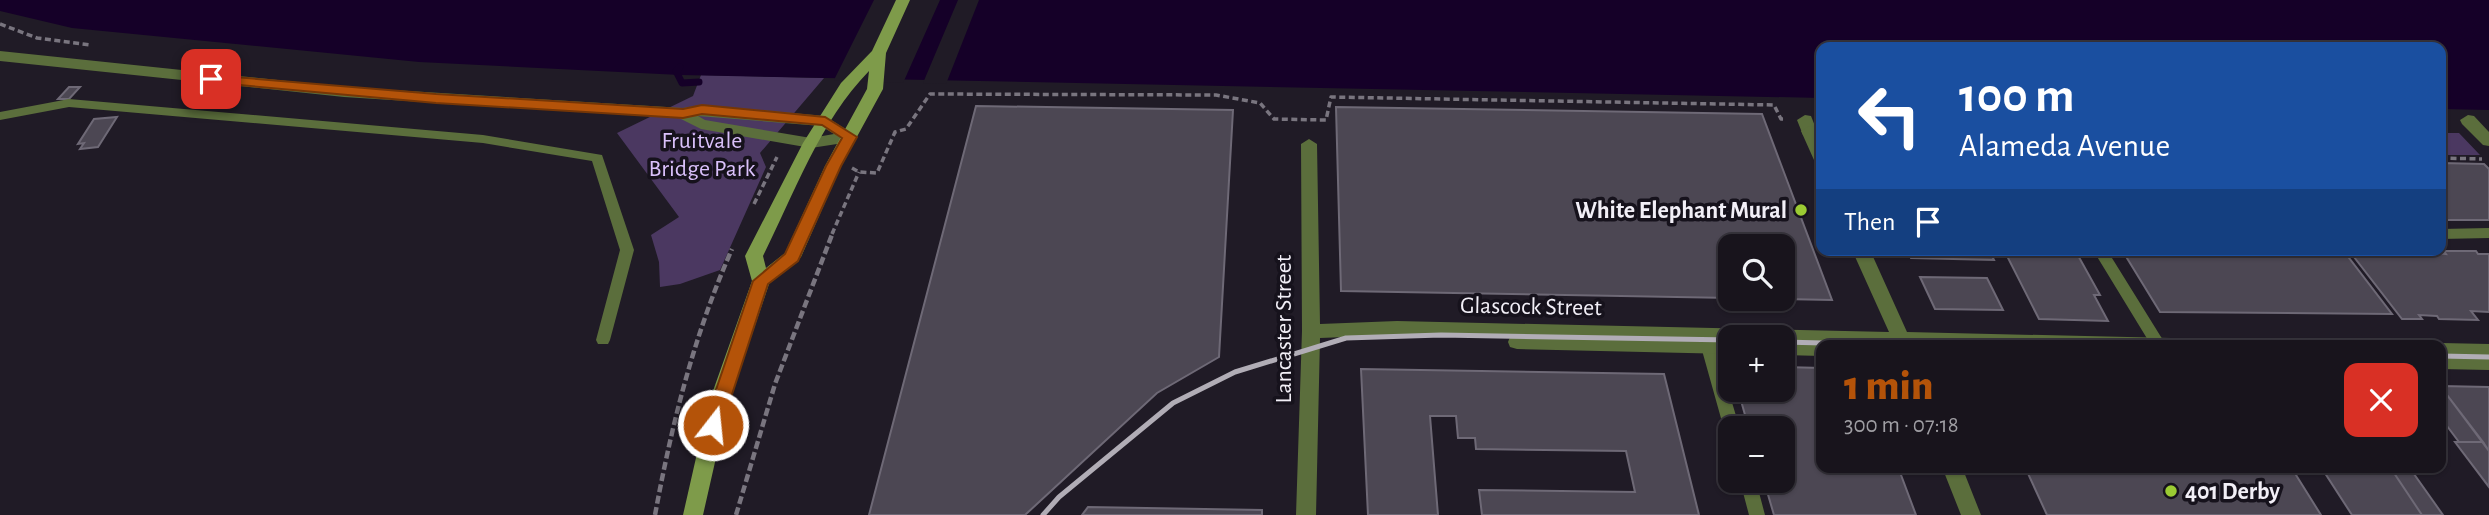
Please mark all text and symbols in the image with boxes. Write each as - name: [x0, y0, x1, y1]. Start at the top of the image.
- pin: [181, 49, 241, 109]
- icon: arrive: [192, 60, 230, 98]
- icon: left: [1844, 70, 1935, 161]
- text: 100 m: [1959, 72, 2075, 121]
- park label: Fruitvale Bridge Park: [649, 129, 755, 181]
- text: Alameda Avenue: [1959, 130, 2170, 162]
- place label: White Elephant Mural: [1575, 199, 1787, 223]
- marker: White Elephant Mural: [1793, 202, 1809, 218]
- icon: arrive: [1909, 203, 1947, 241]
- text: Then: [1844, 209, 1895, 235]
- map controls: [1718, 234, 1795, 493]
- button: search: [1718, 234, 1795, 311]
- street label: Lancaster Street: [1272, 254, 1296, 403]
- street label: Glascock Street: [1460, 294, 1602, 320]
- button: +: [1718, 325, 1795, 402]
- button: close: [2344, 363, 2418, 437]
- text: 1 min: [1844, 365, 1933, 407]
- position arrow: [676, 388, 750, 462]
- text: 300 m · 07:18: [1844, 414, 1959, 437]
- button: −: [1718, 416, 1795, 493]
- place label: 401 Derby: [2185, 480, 2280, 504]
- marker: 401 Derby: [2163, 483, 2179, 499]

